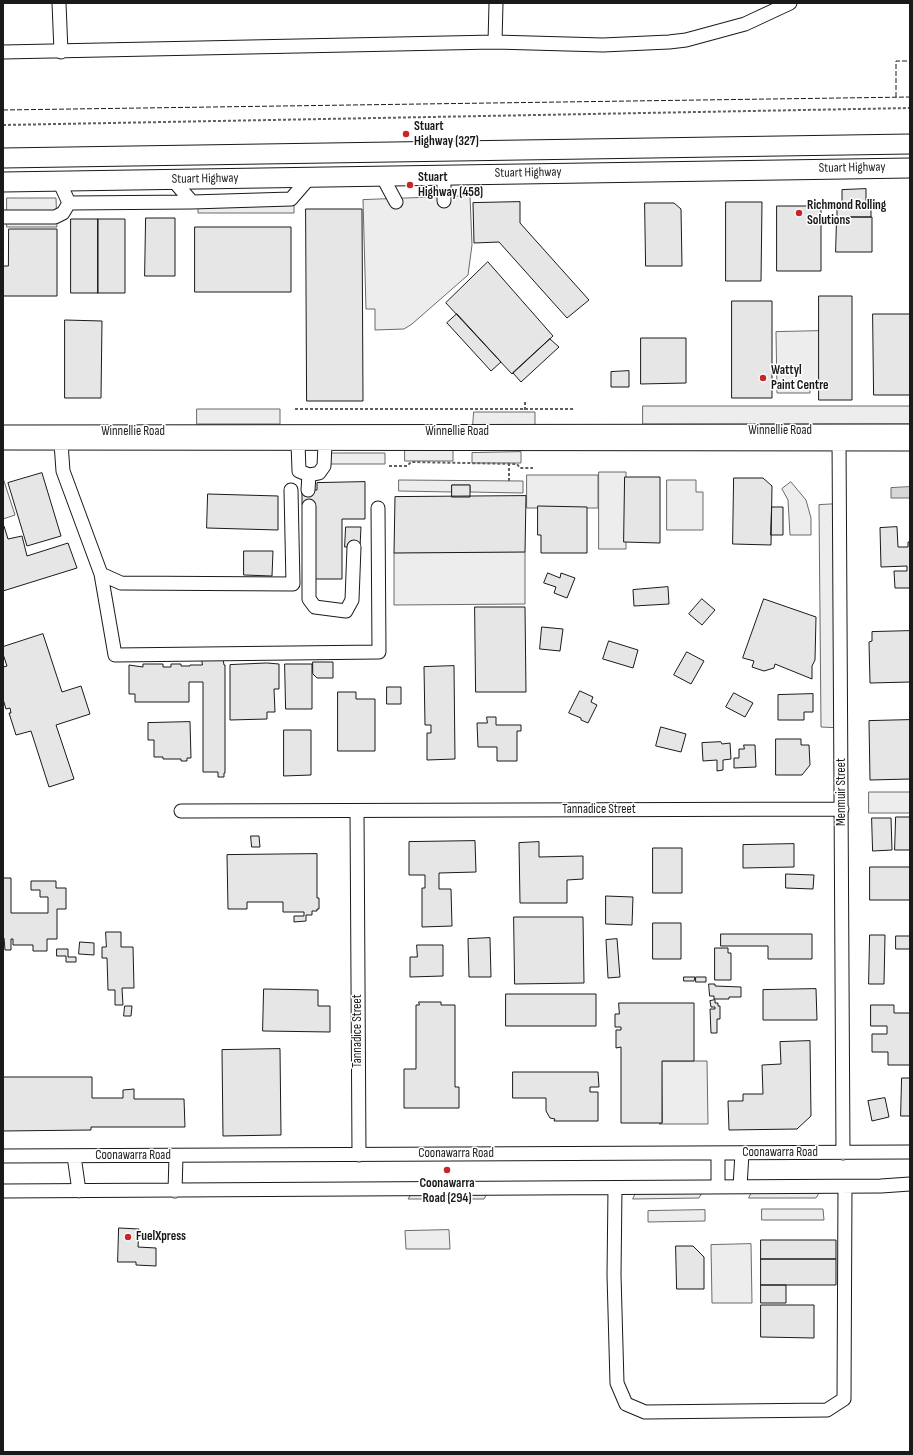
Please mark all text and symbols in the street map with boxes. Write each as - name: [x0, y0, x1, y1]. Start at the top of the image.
- place label: Stuart Highway (327): [414, 119, 479, 150]
- marker: Stuart Highway (327): [401, 129, 411, 139]
- street label: Stuart Highway: [819, 160, 885, 176]
- street label: Stuart Highway: [495, 165, 561, 181]
- place label: Stuart Highway (458): [418, 170, 483, 201]
- street label: Stuart Highway: [172, 171, 238, 187]
- marker: Stuart Highway (458): [405, 180, 415, 190]
- place label: Richmond Rolling Solutions: [807, 198, 886, 229]
- marker: Richmond Rolling Solutions: [794, 208, 804, 218]
- place label: Wattyl Paint Centre: [771, 363, 829, 394]
- marker: Wattyl Paint Centre: [758, 373, 768, 383]
- street label: Winnellie Road: [748, 423, 812, 439]
- street label: Winnellie Road: [101, 424, 165, 440]
- street label: Winnellie Road: [425, 424, 489, 440]
- street label: Menmuir Street: [834, 758, 850, 826]
- street label: Tannadice Street: [562, 802, 636, 818]
- street label: Tannadice Street: [350, 994, 366, 1068]
- street label: Coonawarra Road: [742, 1145, 818, 1161]
- street label: Coonawarra Road: [418, 1146, 494, 1162]
- street label: Coonawarra Road: [95, 1148, 171, 1164]
- marker: Coonawarra Road (294): [442, 1165, 452, 1175]
- place label: Coonawarra Road (294): [419, 1176, 475, 1207]
- place label: FuelXpress: [136, 1229, 186, 1245]
- marker: FuelXpress: [123, 1232, 133, 1242]

